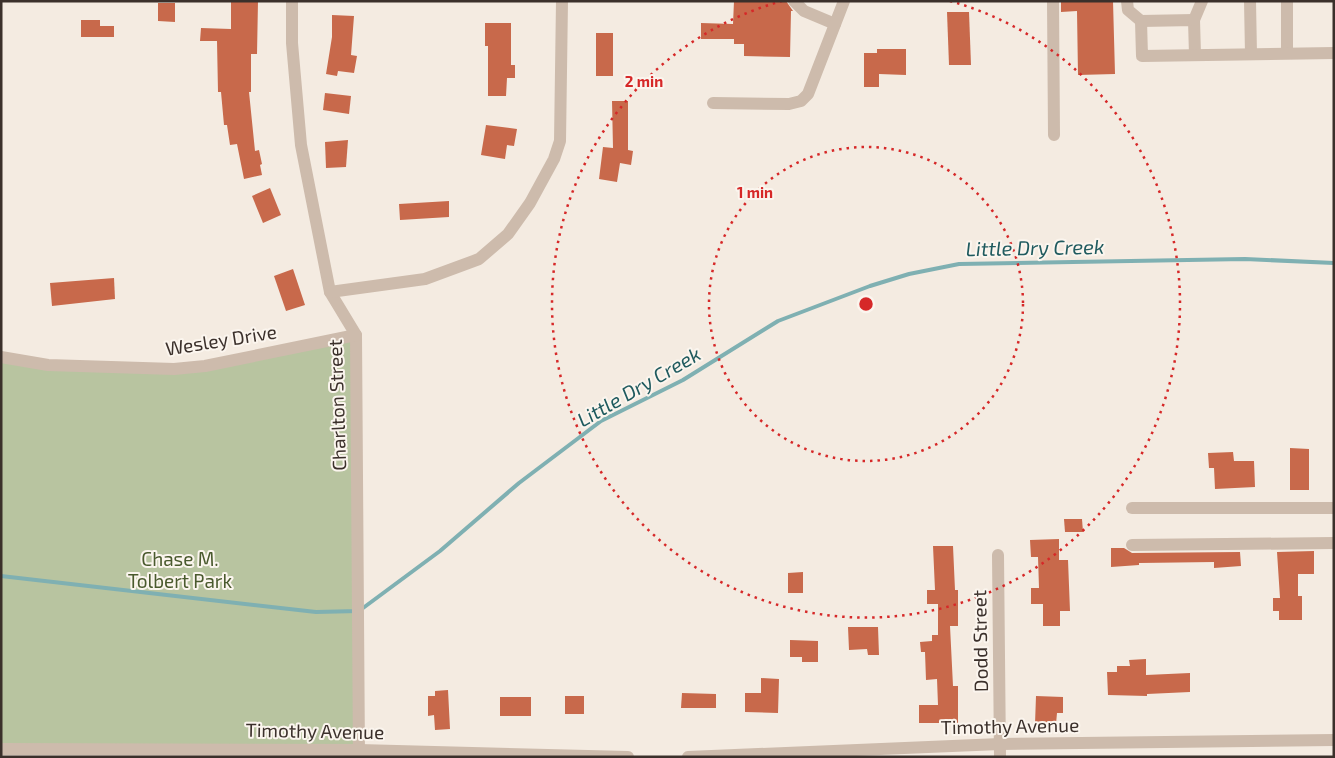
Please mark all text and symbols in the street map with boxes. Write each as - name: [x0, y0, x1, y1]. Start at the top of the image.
- text: 2 min: [625, 72, 663, 90]
- text: 1 min: [737, 183, 773, 201]
- water label: Little Dry Creek: [965, 234, 1105, 261]
- centre of rings: [857, 295, 875, 313]
- street label: Wesley Drive: [164, 319, 278, 360]
- street label: Charlton Street: [323, 339, 350, 471]
- water label: Little Dry Creek: [572, 341, 705, 432]
- park label: Chase M. Tolbert Park: [128, 547, 232, 592]
- street label: Dodd Street: [967, 590, 992, 692]
- street label: Timothy Avenue: [941, 713, 1079, 738]
- street label: Timothy Avenue: [246, 718, 384, 743]

